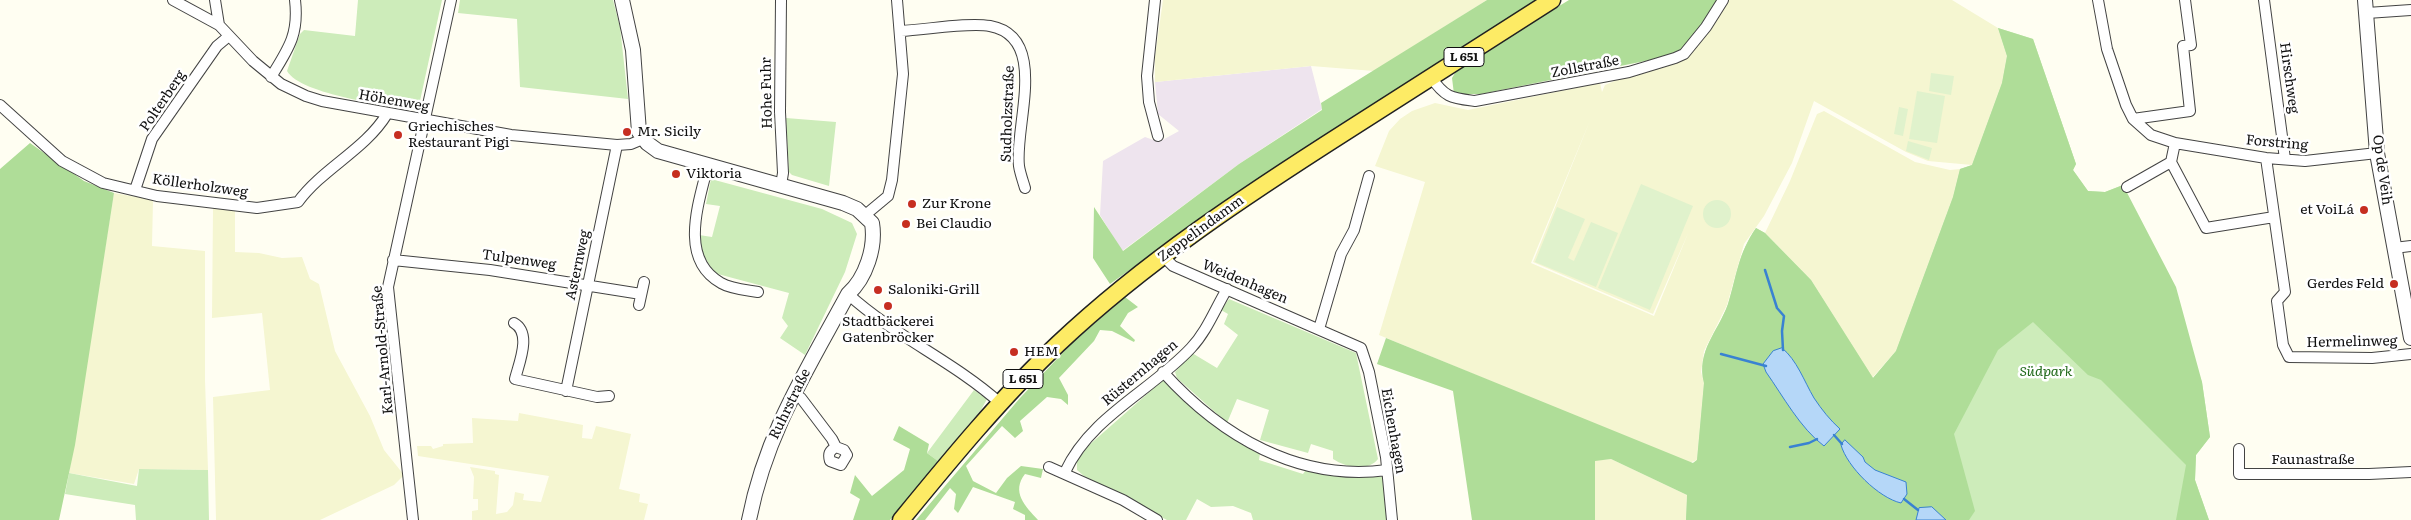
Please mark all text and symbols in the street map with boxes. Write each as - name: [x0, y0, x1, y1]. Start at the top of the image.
- street label: Hirschweg: [2276, 41, 2302, 115]
- road number: L 651: [1444, 48, 1484, 66]
- street label: Zollstraße: [1550, 52, 1620, 82]
- street label: Hohe Fuhr: [758, 57, 776, 129]
- street label: Sudholzstraße: [998, 65, 1018, 163]
- street label: Polterberg: [136, 67, 190, 135]
- street label: Höhenweg: [357, 87, 431, 115]
- place label: Griechisches Restaurant Pigi: [408, 119, 509, 152]
- place label: Mr. Sicily: [637, 124, 701, 140]
- marker: Mr. Sicily: [621, 126, 633, 138]
- marker: Griechisches Restaurant Pigi: [392, 129, 404, 141]
- street label: Forstring: [2245, 132, 2309, 154]
- street label: Op de Veih: [2369, 134, 2395, 206]
- place label: Viktoria: [686, 166, 742, 182]
- marker: Viktoria: [670, 168, 682, 180]
- street label: Köllerholzweg: [151, 171, 249, 201]
- street label: Zeppelindamm: [1155, 192, 1247, 266]
- place label: Zur Krone: [922, 196, 991, 212]
- marker: Zur Krone: [906, 198, 918, 210]
- place label: et VoiLá: [2300, 202, 2354, 218]
- marker: et VoiLá: [2358, 204, 2370, 216]
- place label: Bei Claudio: [916, 216, 992, 232]
- marker: Bei Claudio: [900, 218, 912, 230]
- street label: Asternweg: [562, 228, 594, 302]
- street label: Tulpenweg: [481, 246, 557, 274]
- street label: Weidenhagen: [1200, 256, 1290, 308]
- place label: Gerdes Feld: [2307, 276, 2384, 292]
- marker: Gerdes Feld: [2388, 278, 2400, 290]
- place label: Saloniki-Grill: [888, 282, 980, 298]
- marker: Saloniki-Grill: [872, 284, 884, 296]
- street label: Karl-Arnold-Straße: [369, 285, 397, 415]
- marker: Stadtbäckerei Gatenbröcker: [882, 300, 894, 312]
- place label: Stadtbäckerei Gatenbröcker: [842, 314, 934, 347]
- street label: Hermelinweg: [2306, 333, 2398, 351]
- street label: Rüsternhagen: [1099, 336, 1181, 410]
- place label: HEM: [1024, 344, 1059, 360]
- marker: HEM: [1008, 346, 1020, 358]
- park label: Südpark: [2020, 364, 2072, 380]
- street label: Ruhrstraße: [766, 366, 814, 442]
- road number: L 651: [1003, 369, 1043, 388]
- street label: Eichenhagen: [1377, 387, 1409, 475]
- street label: Faunastraße: [2271, 452, 2355, 468]

